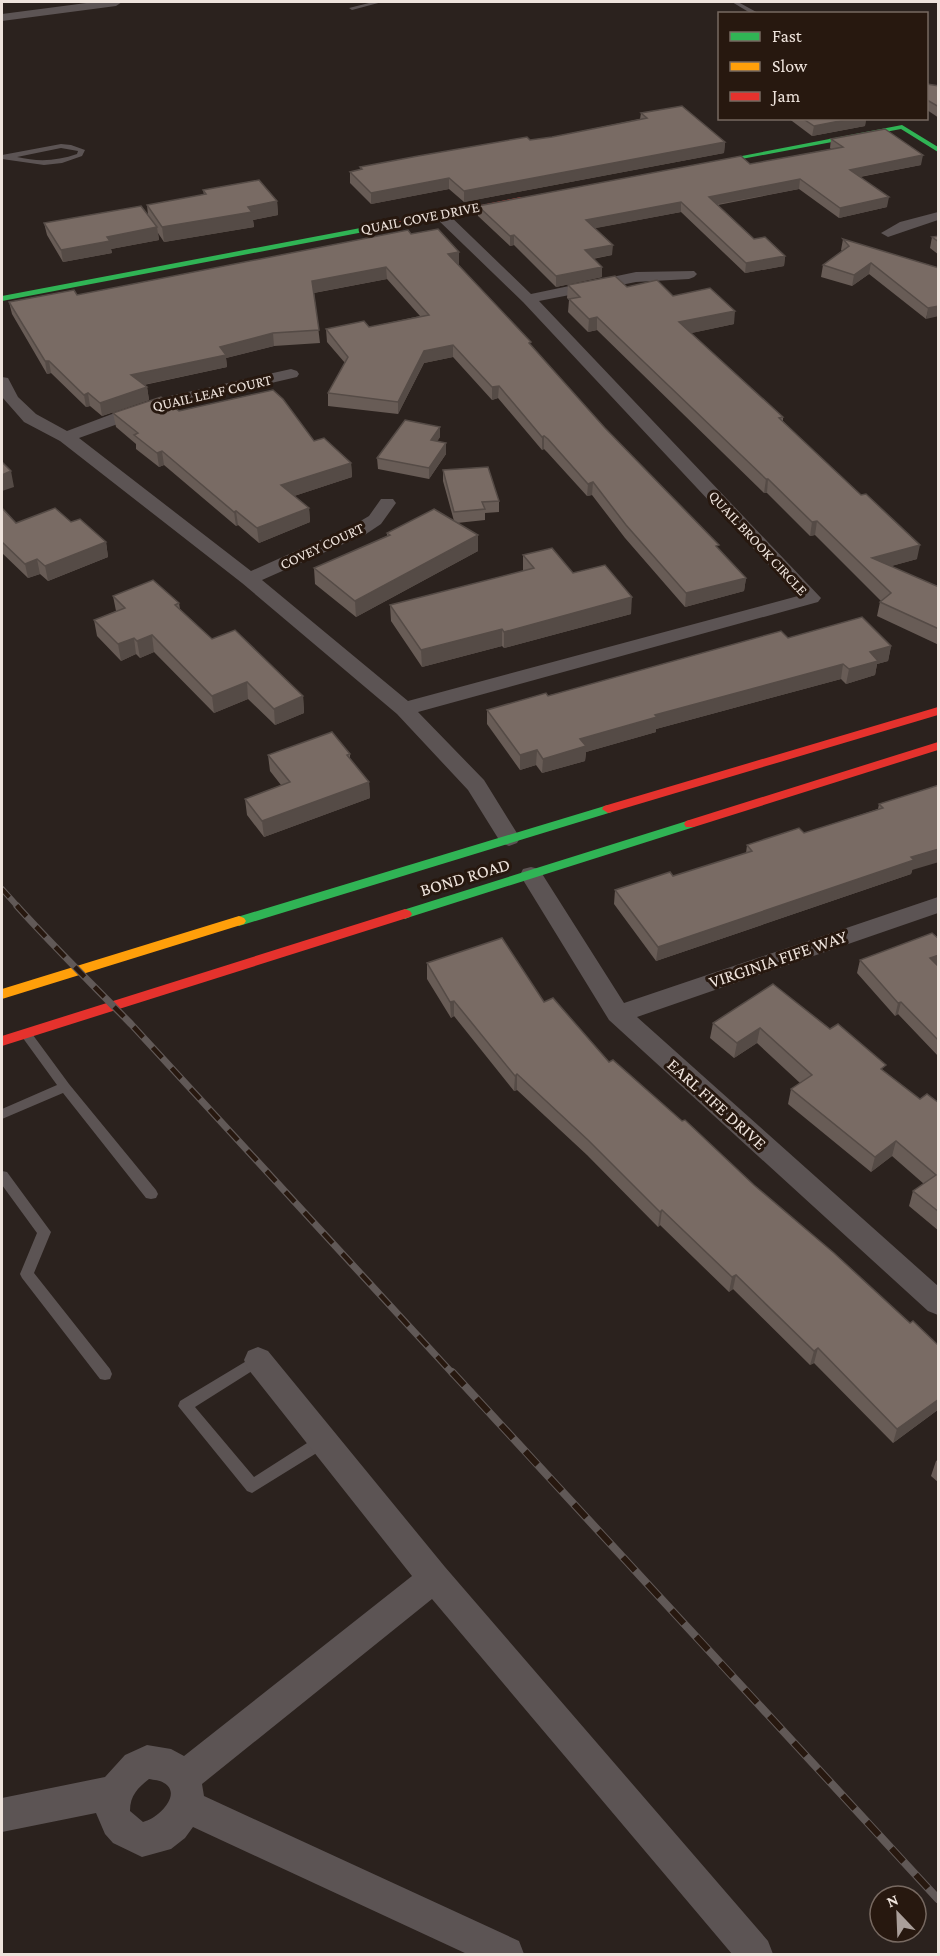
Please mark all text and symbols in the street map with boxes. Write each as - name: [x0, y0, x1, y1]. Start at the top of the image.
- legend: [718, 12, 928, 120]
- text: Fast: [772, 26, 803, 46]
- text: Slow: [772, 56, 808, 76]
- text: Jam: [770, 86, 801, 106]
- street label: QUAIL COVE DRIVE: [359, 199, 481, 237]
- street label: QUAIL LEAF COURT: [151, 371, 273, 415]
- street label: QUAIL BROOK CIRCLE: [705, 488, 811, 598]
- street label: COVEY COURT: [278, 520, 366, 572]
- street label: BOND ROAD: [418, 854, 512, 900]
- street label: VIRGINIA FIFE WAY: [706, 926, 850, 992]
- street label: EARL FIFE DRIVE: [663, 1054, 771, 1154]
- north arrow: [868, 1884, 928, 1944]
- text: N: [884, 1891, 901, 1911]

